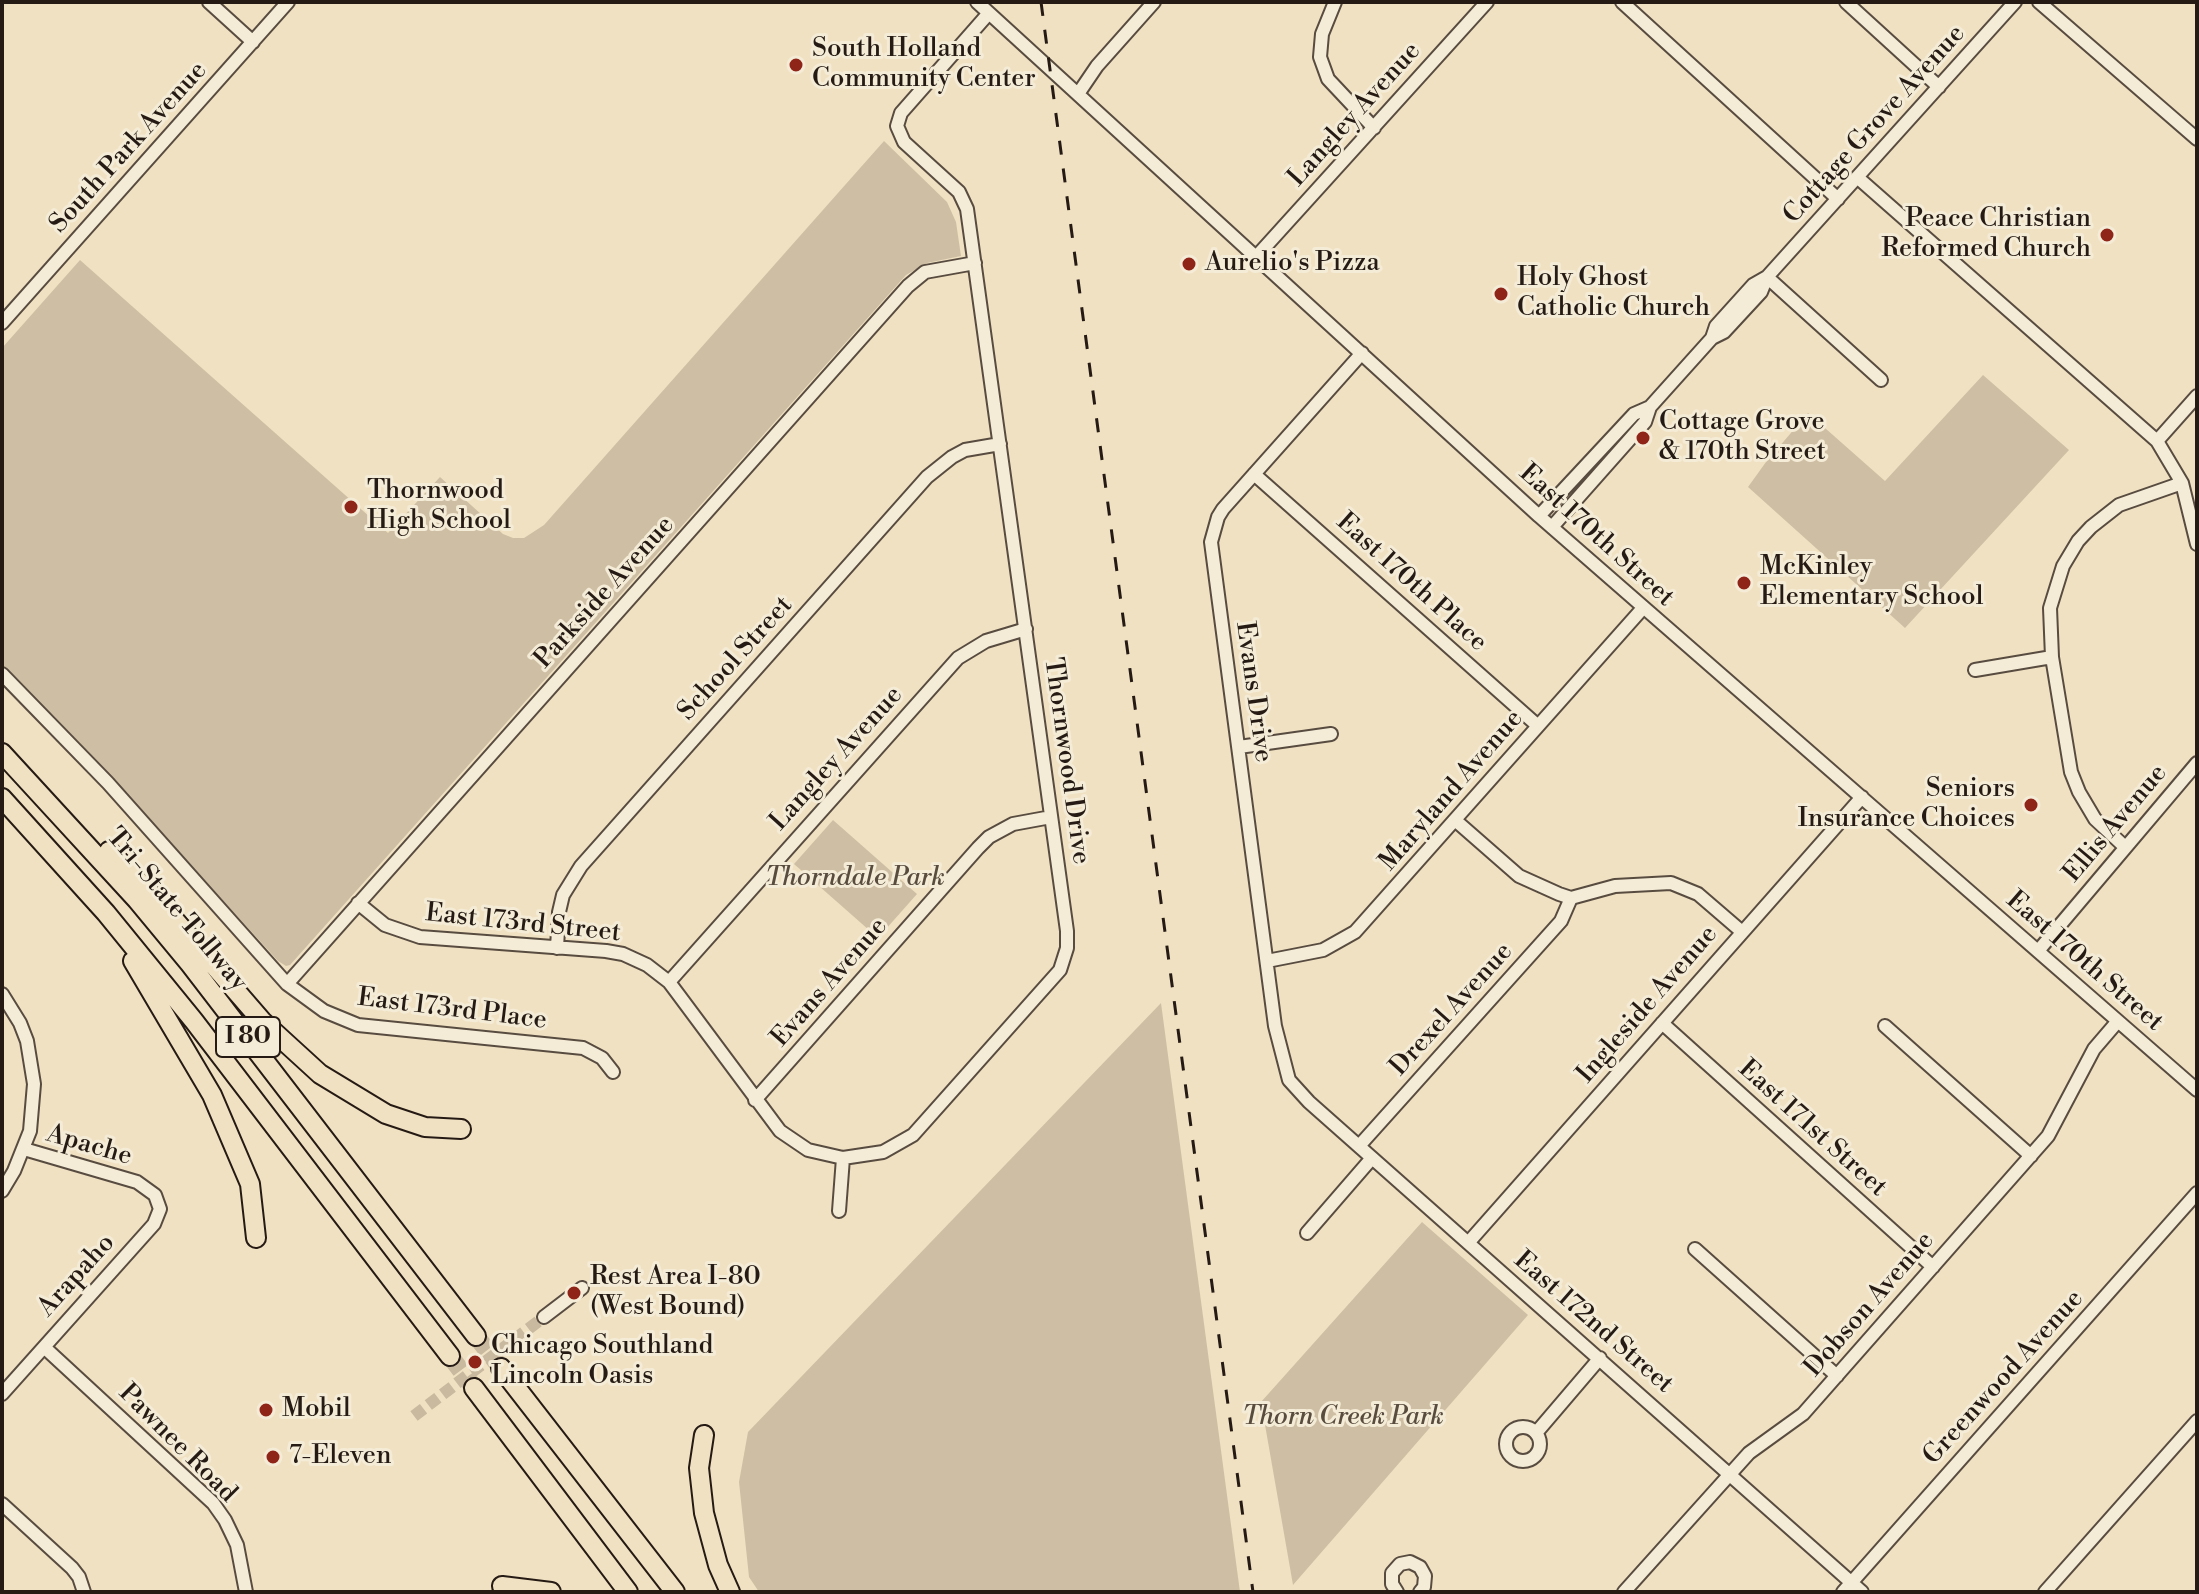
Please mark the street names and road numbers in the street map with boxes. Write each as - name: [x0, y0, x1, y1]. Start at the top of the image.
- street label: Cottage Grove Avenue: [1777, 19, 1973, 231]
- street label: Langley Avenue: [1282, 36, 1428, 194]
- street label: South Park Avenue: [44, 56, 214, 240]
- street label: East 170th Street: [1512, 458, 1680, 614]
- street label: East 170th Place: [1329, 507, 1493, 659]
- street label: Parkside Avenue: [528, 510, 682, 676]
- street label: School Street: [672, 591, 800, 727]
- street label: Evans Drive: [1228, 620, 1278, 764]
- street label: Thornwood Drive: [1036, 656, 1096, 866]
- street label: Langley Avenue: [764, 680, 910, 838]
- street label: Maryland Avenue: [1374, 704, 1530, 878]
- street label: Ellis Avenue: [2058, 759, 2174, 889]
- street label: Tri-State Tollway: [99, 822, 253, 998]
- street label: East 170th Street: [1999, 885, 2169, 1039]
- street label: East 173rd Street: [424, 898, 622, 950]
- street label: Evans Avenue: [765, 912, 895, 1054]
- street label: Ingleside Avenue: [1571, 920, 1725, 1090]
- street label: Drexel Avenue: [1384, 937, 1520, 1083]
- street label: East 173rd Place: [356, 983, 548, 1037]
- road number: I 80: [216, 1017, 280, 1057]
- street label: East 171st Street: [1731, 1054, 1893, 1204]
- street label: Apache: [43, 1119, 135, 1173]
- street label: Dobson Avenue: [1798, 1226, 1942, 1384]
- street label: Arapaho: [32, 1228, 122, 1324]
- street label: East 172nd Street: [1507, 1245, 1679, 1401]
- street label: Greenwood Avenue: [1917, 1284, 2091, 1472]
- street label: Pawnee Road: [111, 1378, 243, 1510]

